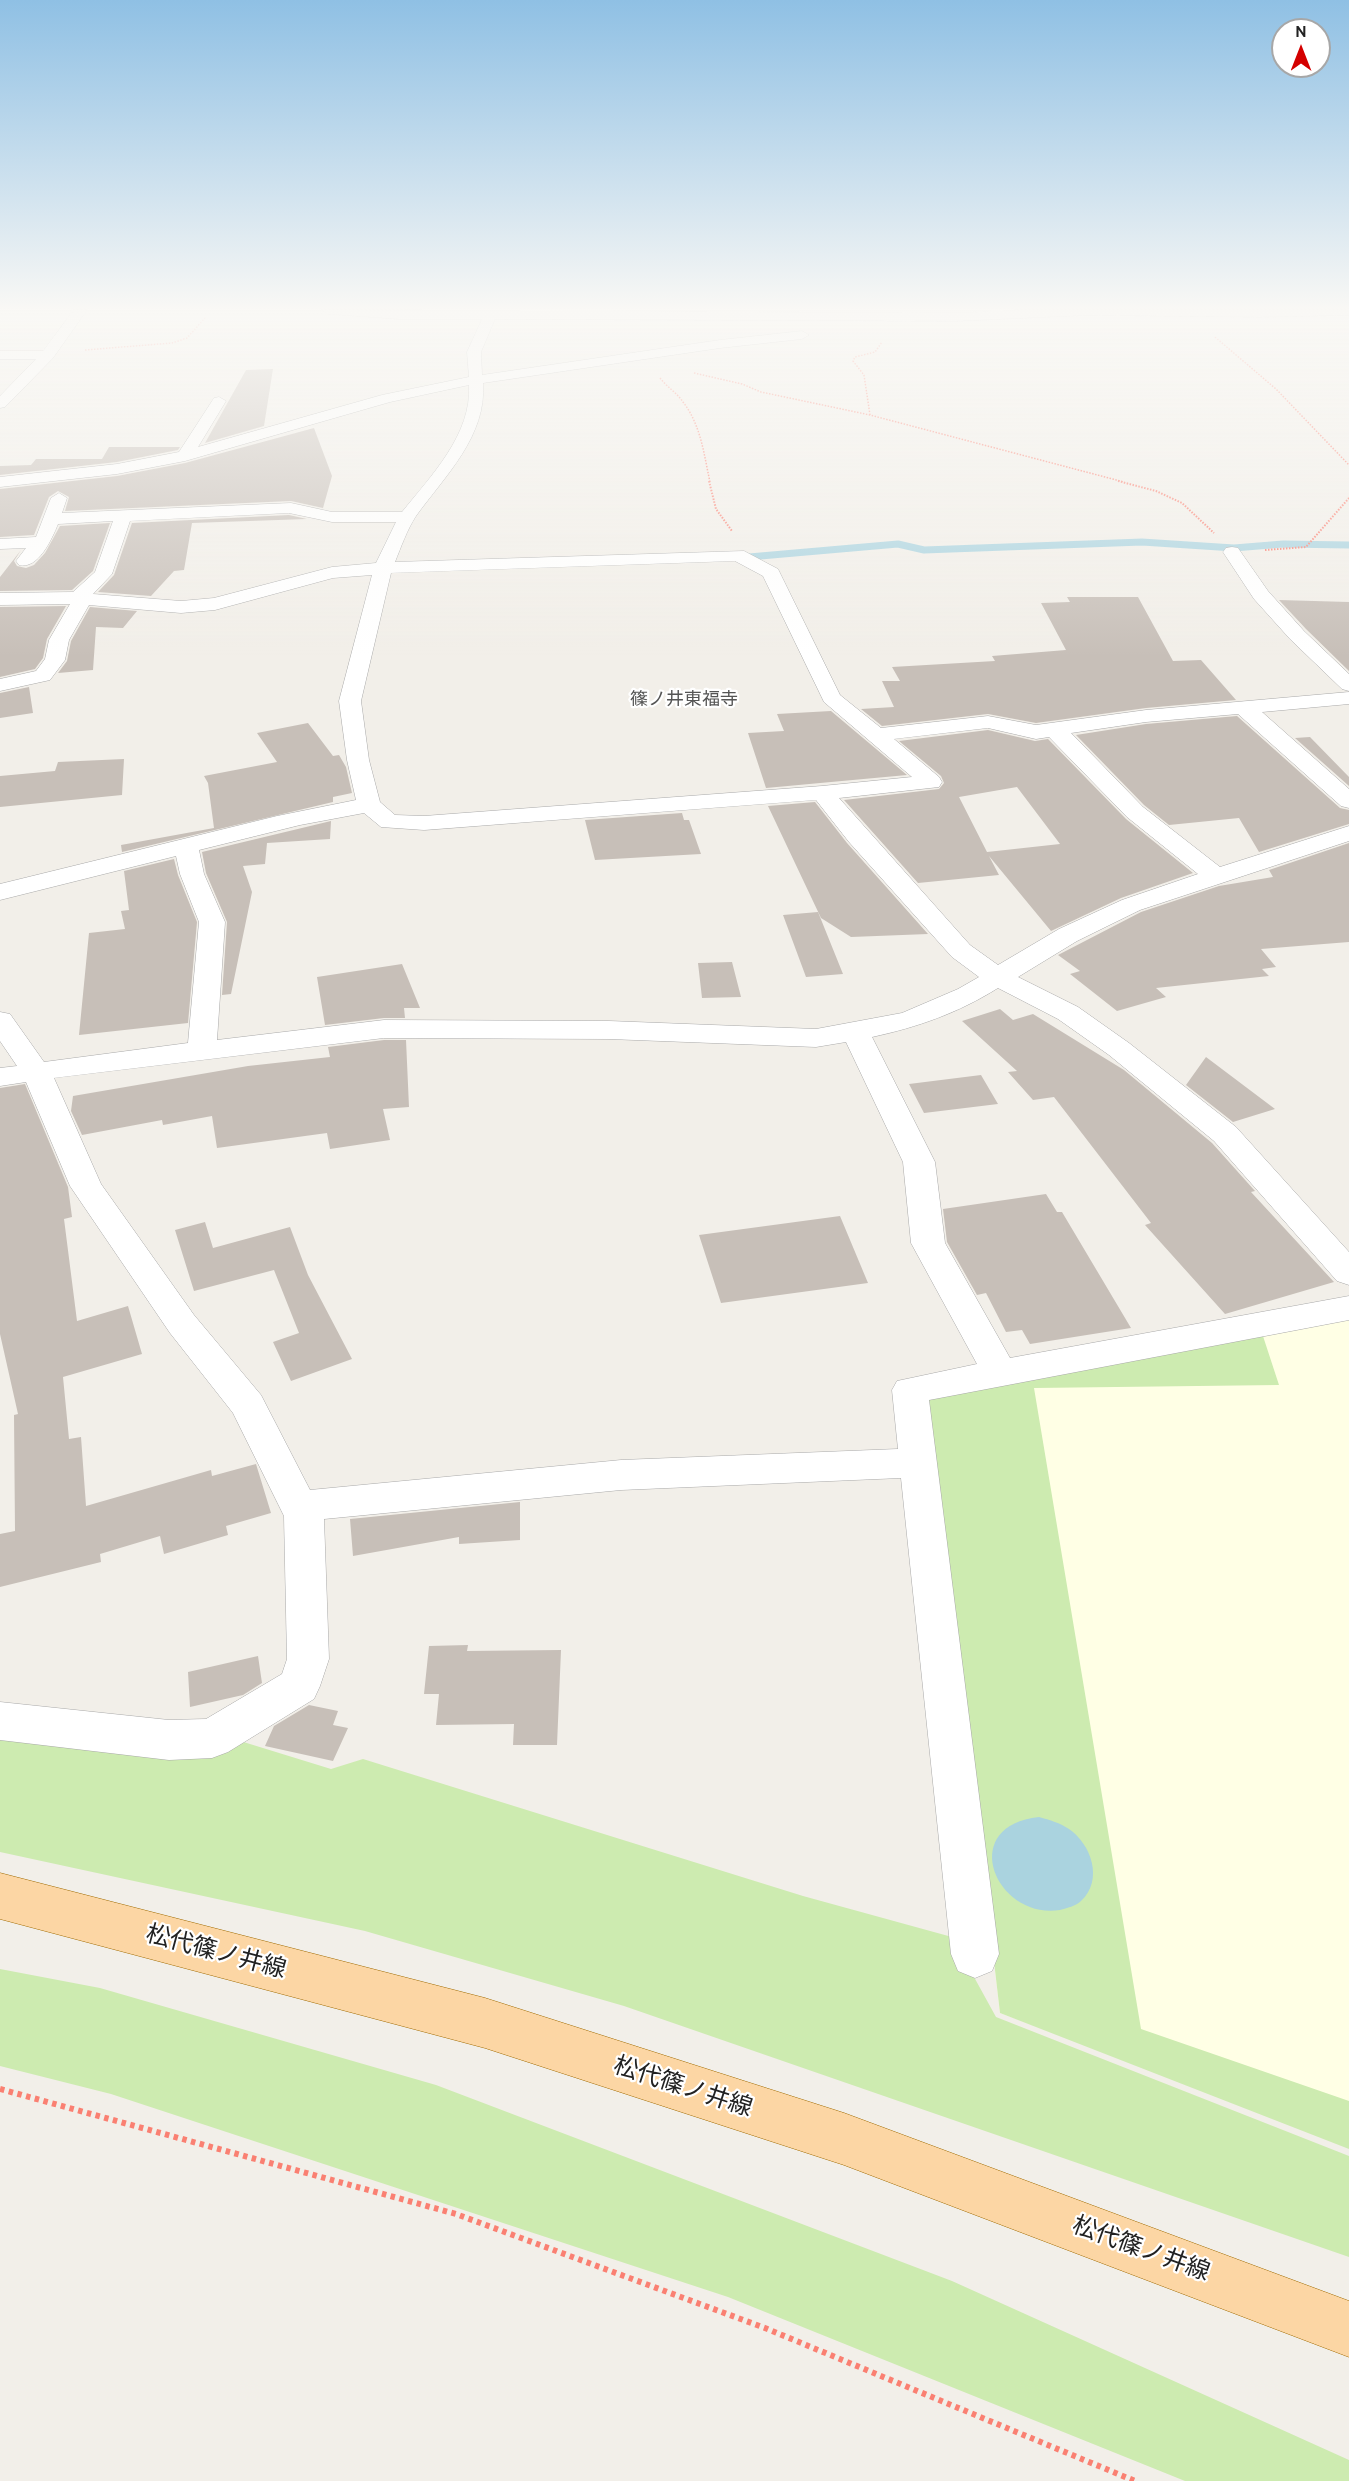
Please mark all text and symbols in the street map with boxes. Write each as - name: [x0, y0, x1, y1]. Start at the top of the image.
- north arrow: [1271, 18, 1331, 78]
- text: N: [1295, 22, 1307, 41]
- district label: 篠ノ井東福寺: [630, 689, 738, 711]
- street label: 松代篠ノ井線: [143, 1919, 289, 1985]
- street label: 松代篠ノ井線: [610, 2051, 756, 2123]
- street label: 松代篠ノ井線: [1068, 2211, 1214, 2287]

